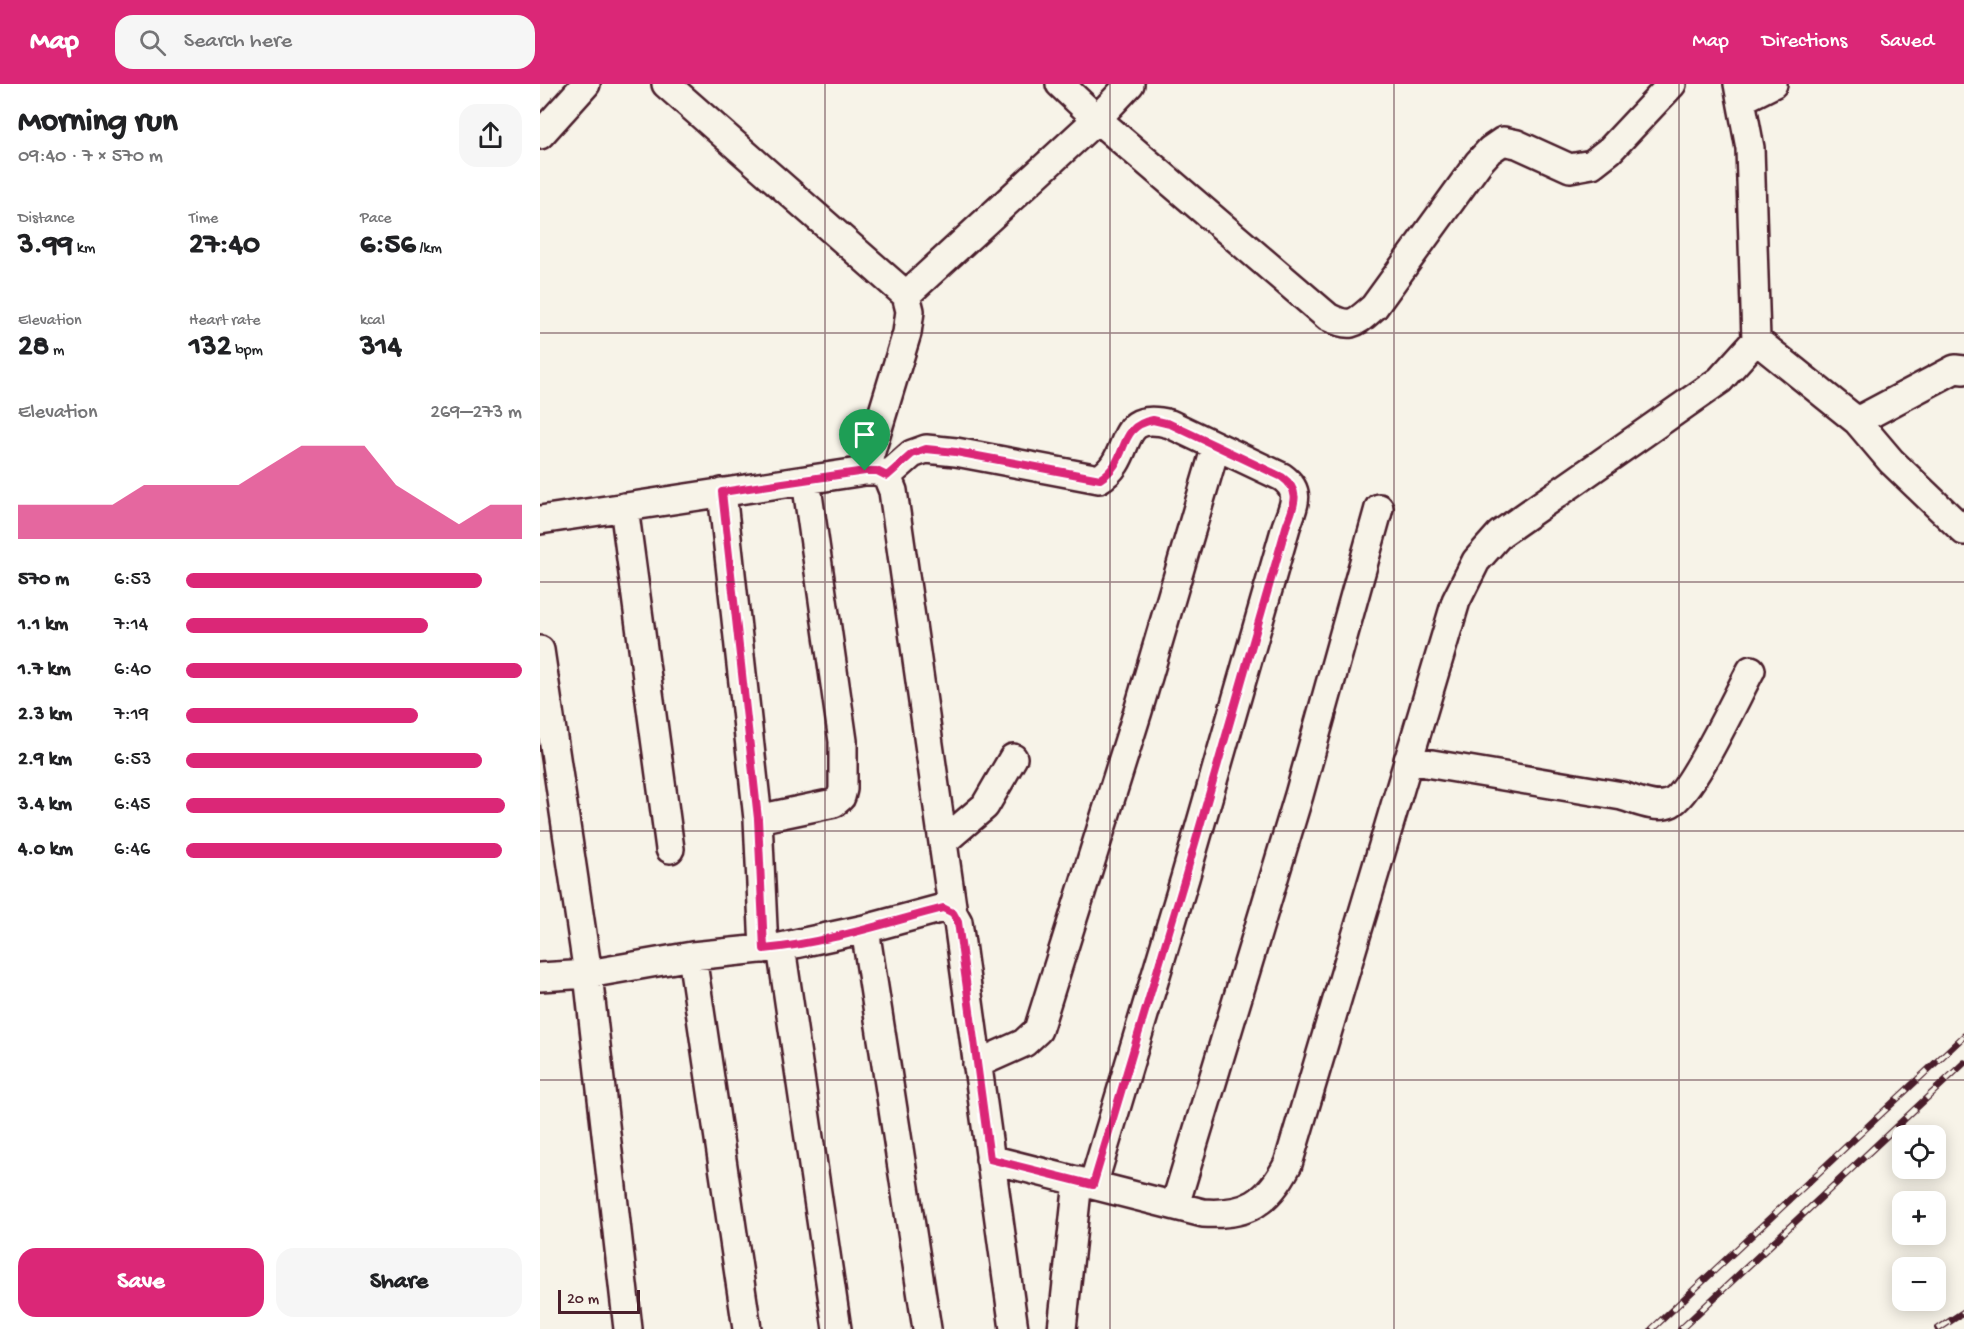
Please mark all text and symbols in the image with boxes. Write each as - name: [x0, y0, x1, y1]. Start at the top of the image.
- search box: [115, 15, 535, 69]
- text: Map: [30, 26, 79, 59]
- icon: search: [136, 26, 169, 59]
- text: Search here: [184, 29, 292, 55]
- text: Map: [1692, 30, 1729, 55]
- text: Directions: [1762, 30, 1847, 55]
- text: Saved: [1880, 30, 1934, 55]
- text: Morning run: [18, 104, 178, 142]
- button: share: [459, 104, 522, 167]
- text: 09:40 · 7 × 570 m: [18, 146, 163, 169]
- text: Distance: [18, 210, 75, 229]
- text: Time: [189, 210, 218, 229]
- text: Pace: [360, 210, 391, 229]
- text: 3.99: [18, 229, 73, 264]
- text: 27:40: [189, 229, 260, 264]
- text: 6:56: [360, 229, 416, 264]
- text: km: [73, 240, 95, 259]
- text: /km: [416, 240, 442, 259]
- text: Elevation: [18, 312, 82, 331]
- text: Heart rate: [189, 312, 261, 331]
- text: kcal: [360, 312, 385, 331]
- text: 28: [18, 331, 49, 366]
- text: 132: [189, 331, 231, 366]
- text: 314: [360, 331, 402, 366]
- text: m: [49, 342, 64, 361]
- text: bpm: [231, 342, 263, 361]
- text: Elevation: [18, 402, 98, 425]
- text: 269–273 m: [430, 402, 522, 425]
- pin: [839, 409, 890, 471]
- icon: arrive: [848, 418, 881, 451]
- text: 570 m: [18, 569, 69, 592]
- text: 6:53: [114, 569, 151, 592]
- text: 1.1 km: [18, 614, 68, 637]
- text: 7:14: [114, 614, 148, 637]
- text: 1.7 km: [18, 659, 71, 682]
- text: 6:40: [114, 659, 151, 682]
- text: 2.3 km: [18, 704, 72, 727]
- text: 7:19: [114, 704, 149, 727]
- text: 2.9 km: [18, 749, 72, 772]
- text: 6:53: [114, 749, 151, 772]
- text: 3.4 km: [18, 794, 72, 817]
- text: 6:45: [114, 794, 150, 817]
- text: 4.0 km: [18, 839, 73, 862]
- text: 6:46: [114, 839, 150, 862]
- map controls: [1892, 1125, 1946, 1311]
- button: locate: [1892, 1125, 1946, 1179]
- button: +: [1892, 1191, 1946, 1245]
- button: Save: [18, 1248, 264, 1317]
- button: Share: [276, 1248, 522, 1317]
- button: −: [1892, 1257, 1946, 1311]
- scale bar: [558, 1287, 640, 1314]
- text: 20 m: [567, 1291, 599, 1310]

